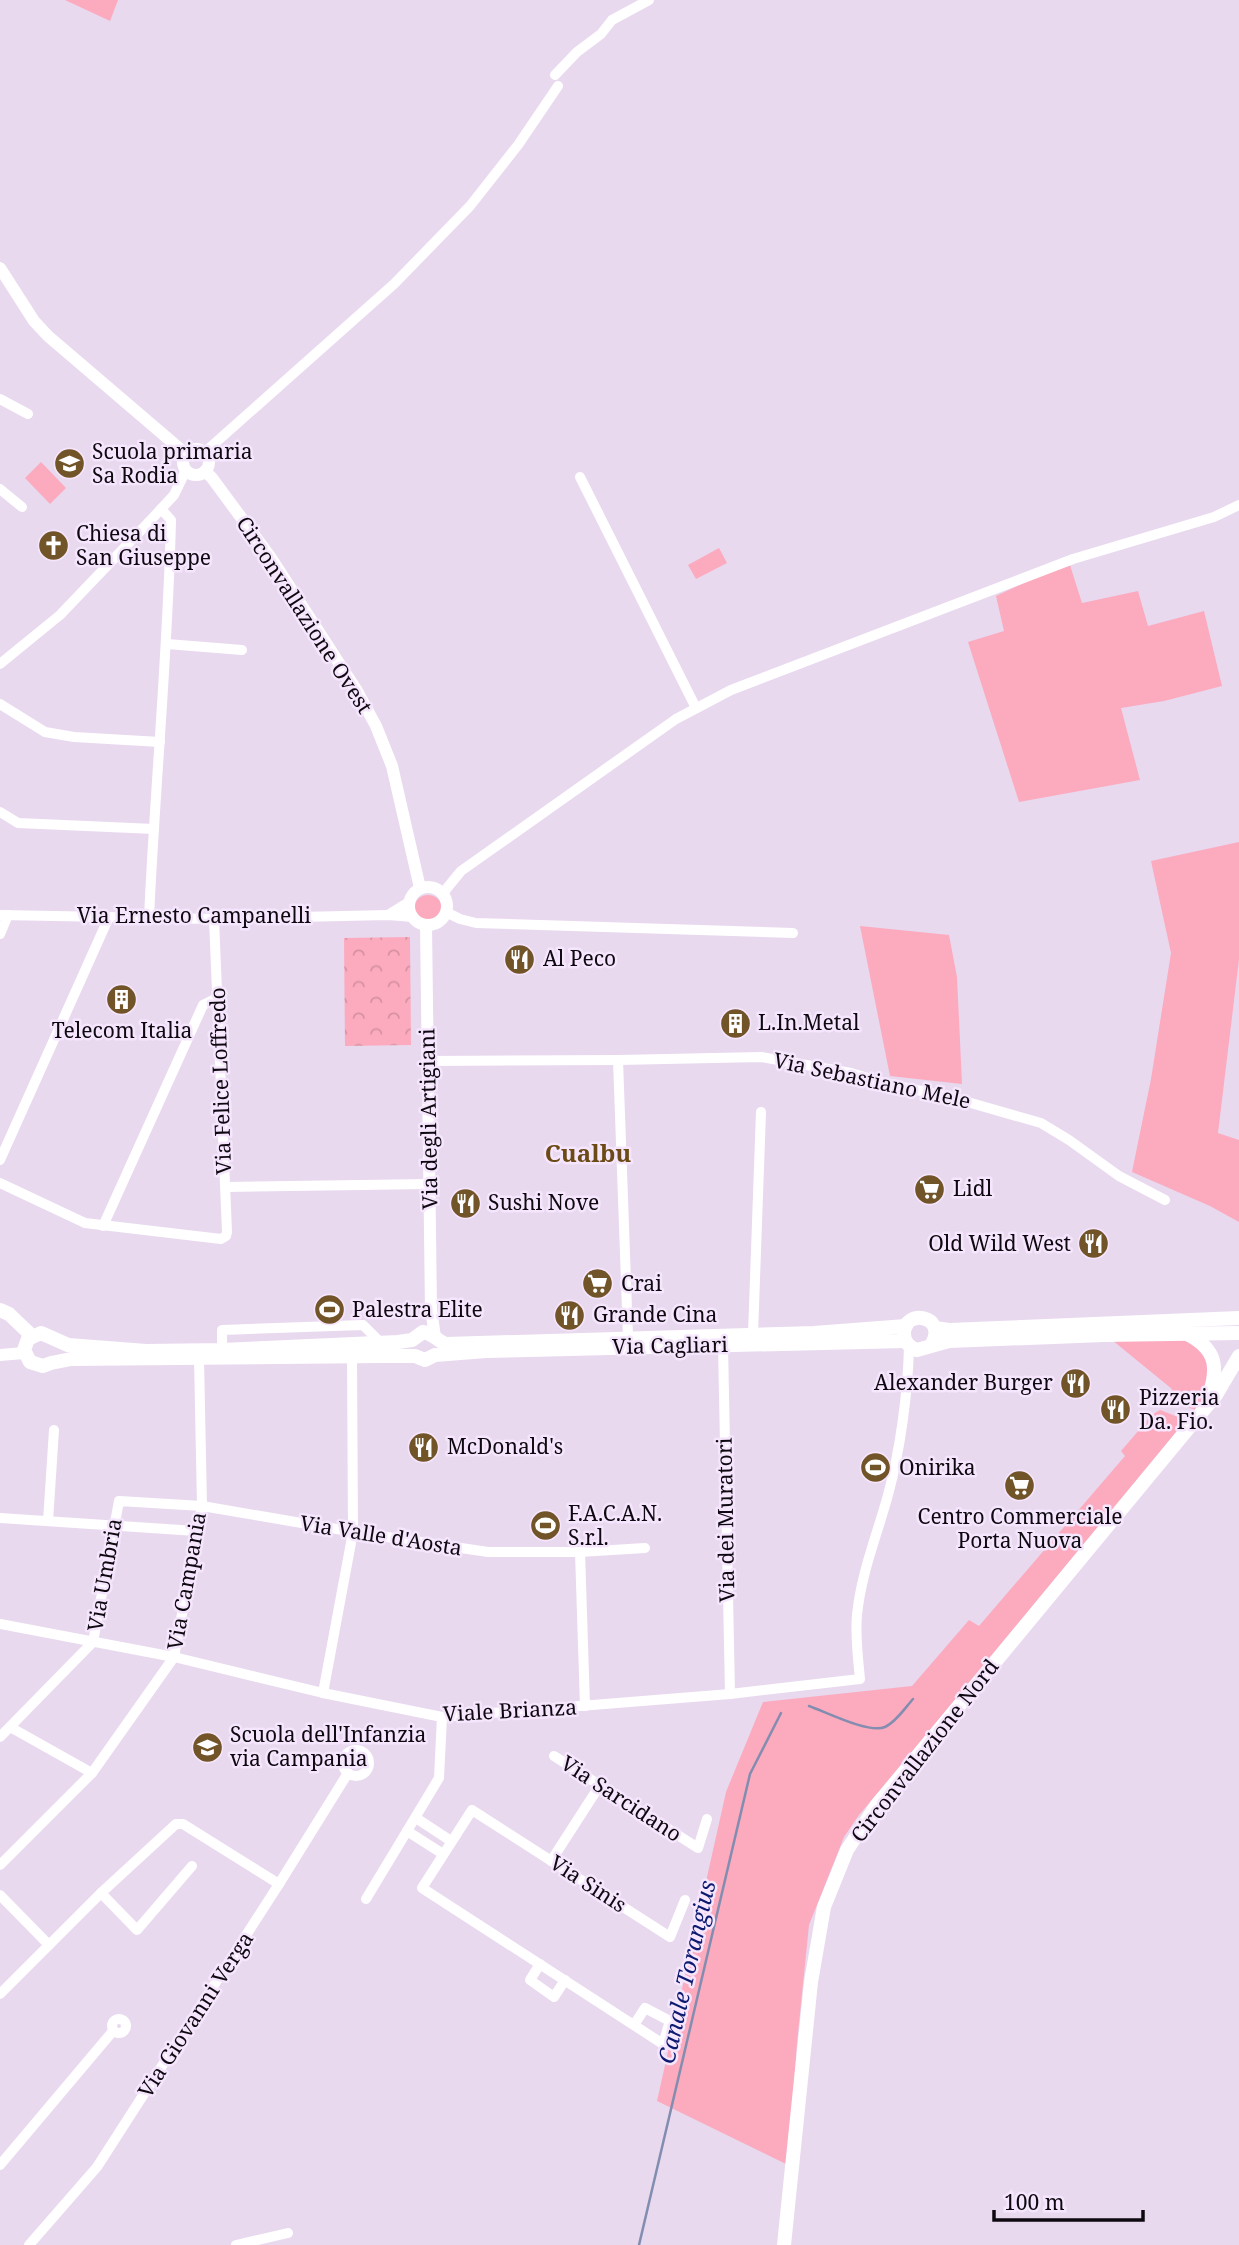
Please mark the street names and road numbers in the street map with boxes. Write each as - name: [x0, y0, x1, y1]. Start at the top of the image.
- street label: Circonvallazione Ovest: [230, 510, 379, 719]
- street label: Via Ernesto Campanelli: [77, 901, 311, 929]
- street label: Via Felice Loffredo: [203, 987, 237, 1175]
- street label: Via degli Artigiani: [412, 1028, 444, 1210]
- street label: Via Sebastiano Mele: [771, 1045, 973, 1115]
- street label: Via Cagliari: [612, 1330, 728, 1360]
- street label: Via dei Muratori: [710, 1437, 740, 1603]
- street label: Via Valle d'Aosta: [298, 1508, 464, 1562]
- street label: Via Campania: [160, 1510, 212, 1652]
- street label: Via Umbria: [80, 1516, 128, 1634]
- street label: Circonvallazione Nord: [844, 1653, 1005, 1848]
- street label: Viale Brianza: [442, 1693, 578, 1727]
- street label: Via Sarcidano: [556, 1749, 687, 1848]
- street label: Via Sinis: [545, 1848, 632, 1918]
- street label: Via Giovanni Verga: [131, 1926, 259, 2103]

